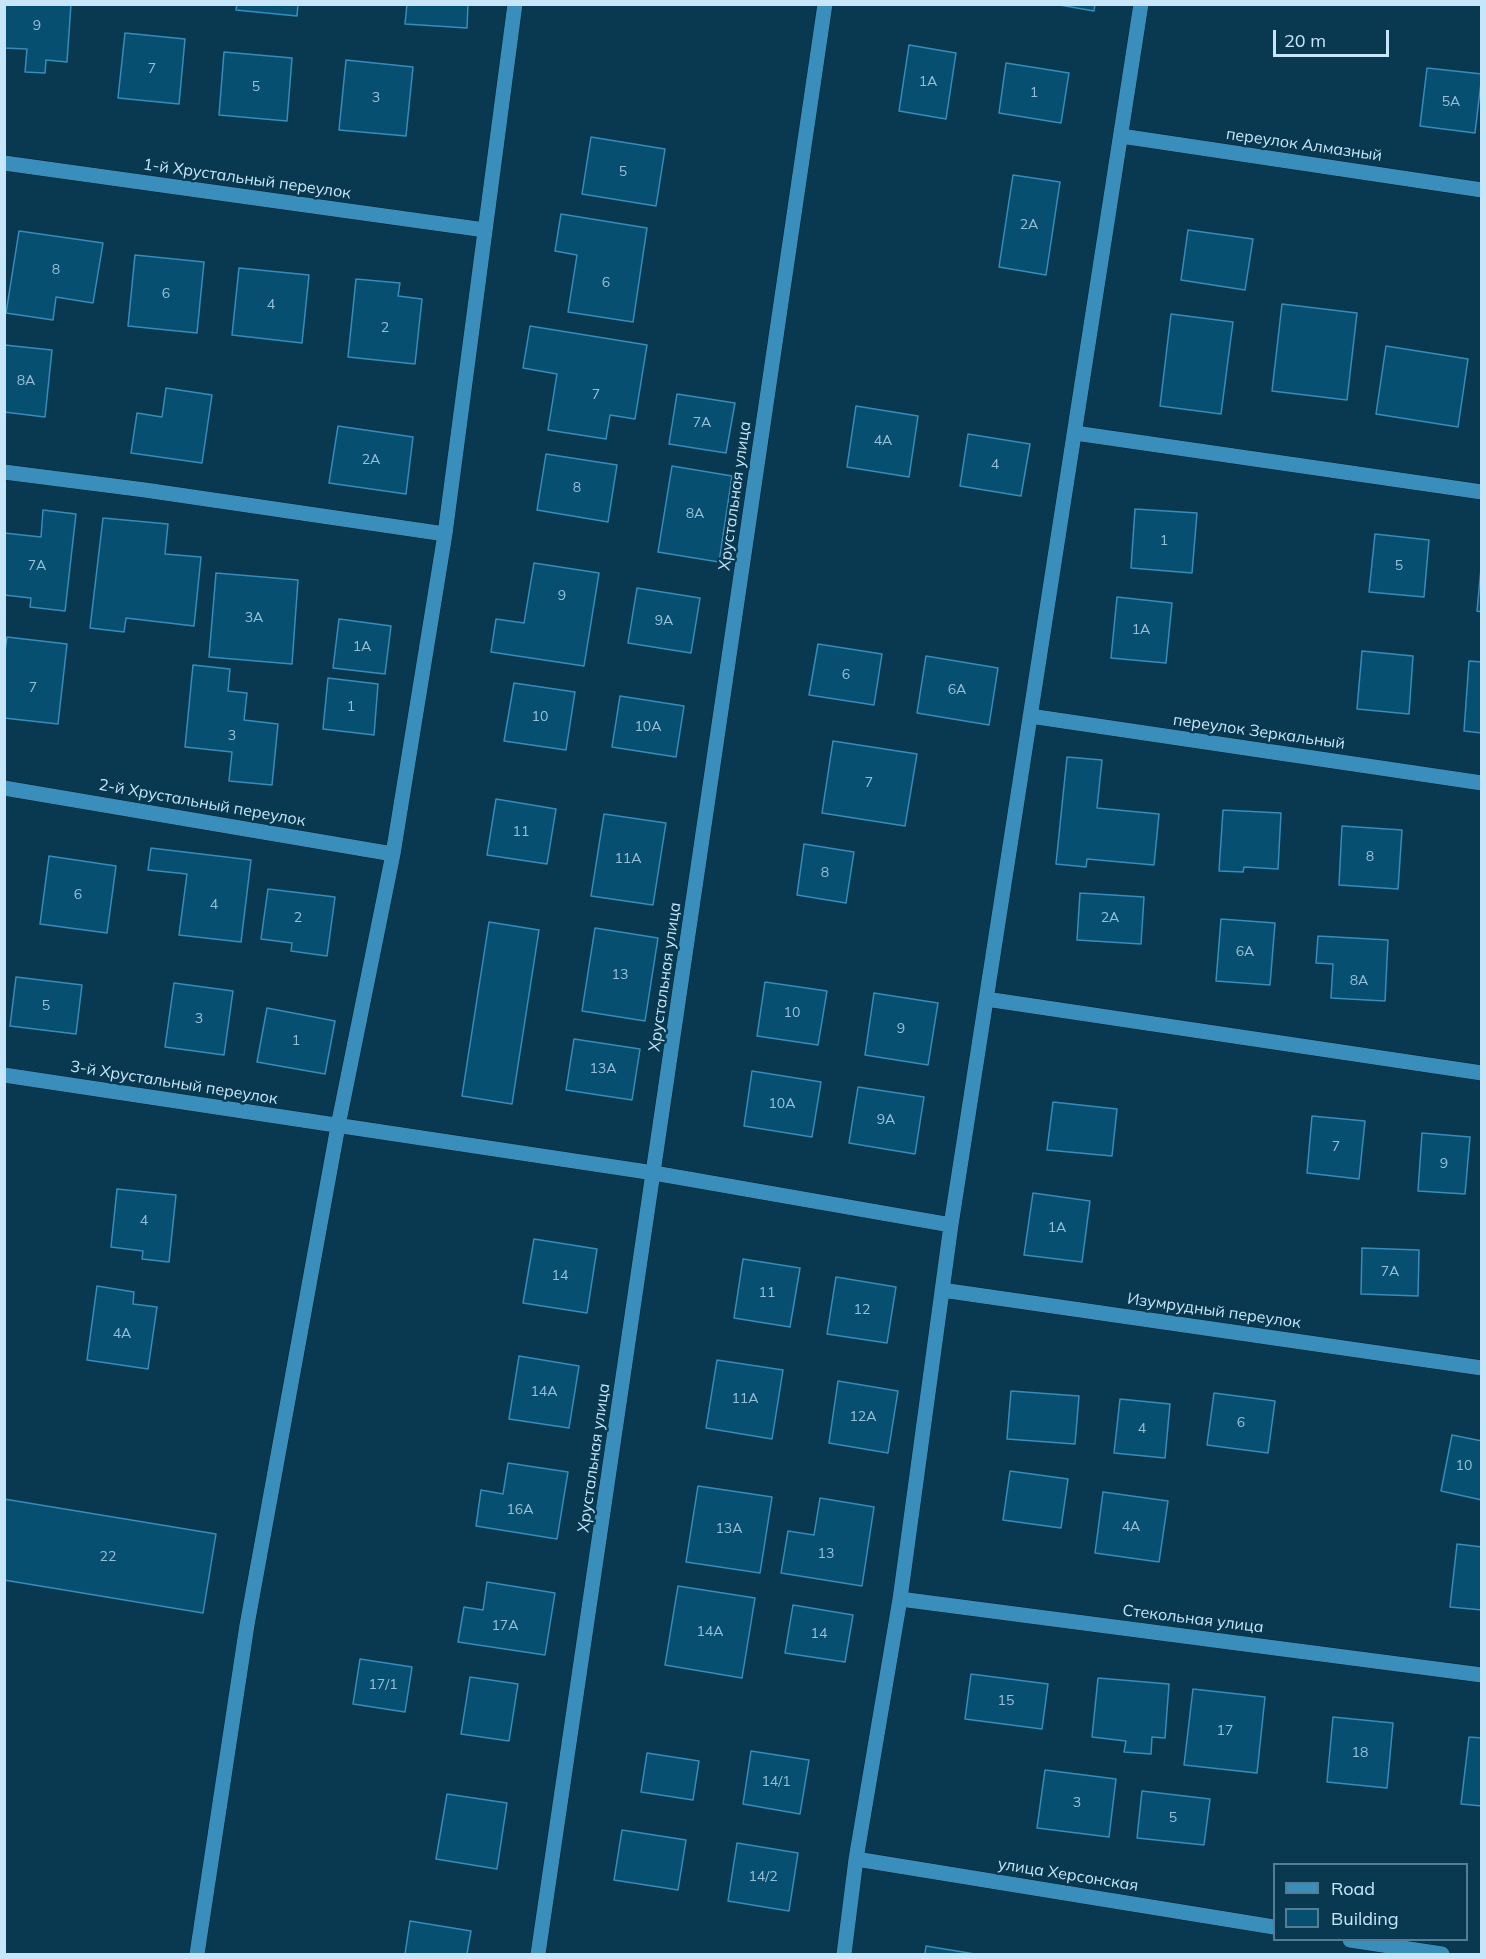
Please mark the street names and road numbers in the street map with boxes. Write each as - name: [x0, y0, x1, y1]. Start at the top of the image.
- street label: переулок Алмазный: [1225, 125, 1383, 165]
- street label: 1-й Хрустальный переулок: [142, 155, 352, 203]
- street label: Хрустальная улица: [715, 420, 755, 572]
- street label: переулок Зеркальный: [1172, 710, 1346, 754]
- street label: 2-й Хрустальный переулок: [97, 775, 307, 831]
- street label: Хрустальная улица: [645, 901, 685, 1053]
- street label: 3-й Хрустальный переулок: [69, 1057, 279, 1109]
- street label: Изумрудный переулок: [1126, 1289, 1302, 1333]
- street label: Хрустальная улица: [574, 1382, 614, 1534]
- street label: Стекольная улица: [1121, 1601, 1265, 1637]
- street label: улица Херсонская: [996, 1854, 1140, 1896]

